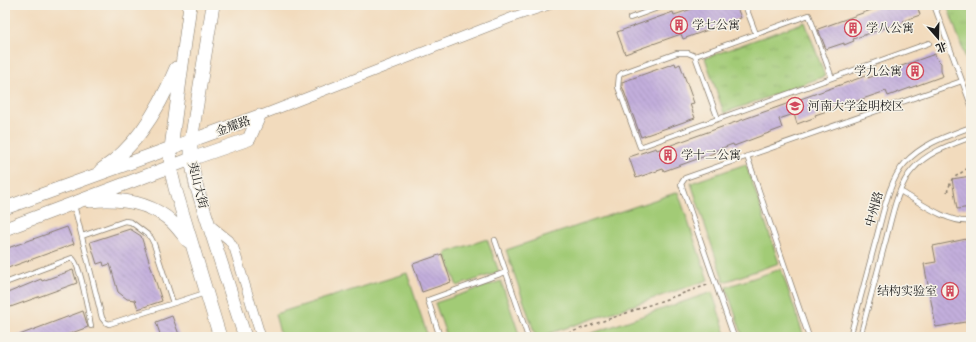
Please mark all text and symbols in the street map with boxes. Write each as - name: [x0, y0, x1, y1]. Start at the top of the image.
- building icon: 学七公寓: [669, 15, 689, 35]
- place label: 学七公寓: [692, 17, 740, 35]
- building icon: 学八公寓: [843, 18, 863, 38]
- north arrow: [918, 18, 958, 58]
- place label: 学八公寓: [866, 20, 914, 38]
- text: 北: [933, 37, 949, 56]
- building icon: 学九公寓: [905, 61, 925, 81]
- place label: 学九公寓: [854, 63, 902, 81]
- school or university icon: 河南大学金明校区: [785, 96, 805, 116]
- place label: 河南大学金明校区: [808, 98, 904, 116]
- street label: 金耀路: [213, 112, 253, 142]
- building icon: 学十二公寓: [658, 145, 678, 165]
- place label: 学十二公寓: [681, 147, 741, 165]
- street label: 夷山大街: [182, 160, 212, 212]
- street label: 中州路: [861, 189, 889, 229]
- building icon: 结构实验室: [940, 281, 960, 301]
- place label: 结构实验室: [877, 283, 937, 301]

